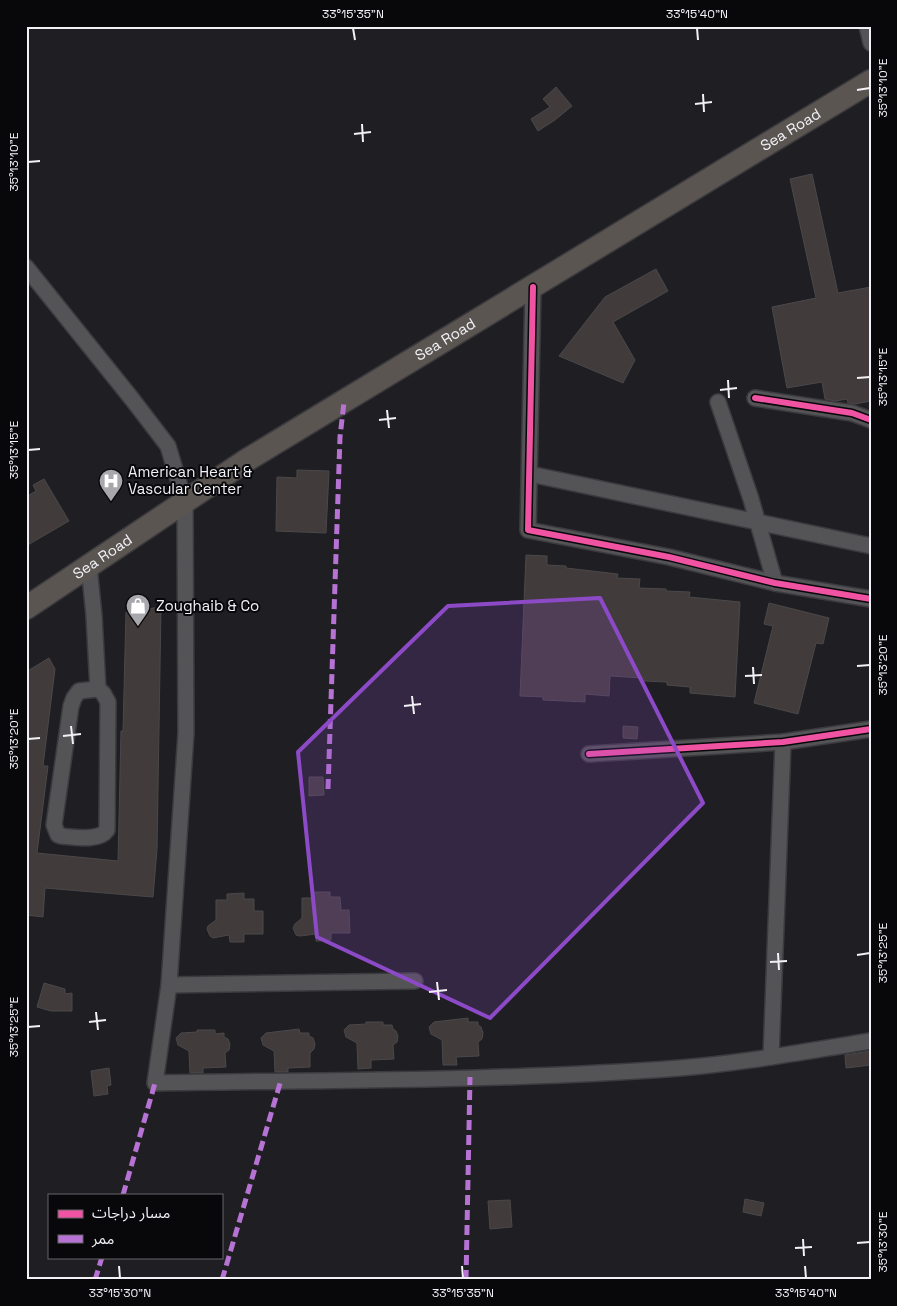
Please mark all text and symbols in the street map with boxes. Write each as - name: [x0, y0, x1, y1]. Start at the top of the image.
- text: 33°15'35"N: [322, 6, 384, 22]
- text: 33°15'40"N: [666, 6, 728, 22]
- text: 35°13'10"E: [875, 58, 891, 117]
- street label: Sea Road: [757, 104, 824, 155]
- text: 35°13'10"E: [6, 132, 22, 191]
- street label: Sea Road: [411, 314, 479, 365]
- text: 35°13'15"E: [875, 348, 891, 406]
- text: 35°13'15"E: [6, 421, 22, 479]
- place label: American Heart & Vascular Center: [128, 462, 252, 498]
- hospital icon: American Heart & Vascular Center: [98, 468, 124, 502]
- street label: Sea Road: [69, 530, 135, 583]
- shop icon: Zoughaib & Co: [125, 593, 151, 627]
- place label: Zoughaib & Co: [156, 596, 259, 615]
- text: 35°13'20"E: [875, 634, 891, 696]
- text: 35°13'20"E: [6, 708, 22, 770]
- text: 35°13'25"E: [875, 922, 891, 983]
- text: 35°13'25"E: [6, 996, 22, 1057]
- legend: [48, 1194, 222, 1258]
- text: مسار دراجات: [92, 1203, 170, 1222]
- text: 35°13'30"E: [875, 1211, 891, 1273]
- text: ممر: [91, 1229, 115, 1248]
- text: 33°15'30"N: [89, 1285, 151, 1301]
- text: 33°15'35"N: [432, 1285, 494, 1301]
- text: 33°15'40"N: [775, 1285, 837, 1301]

